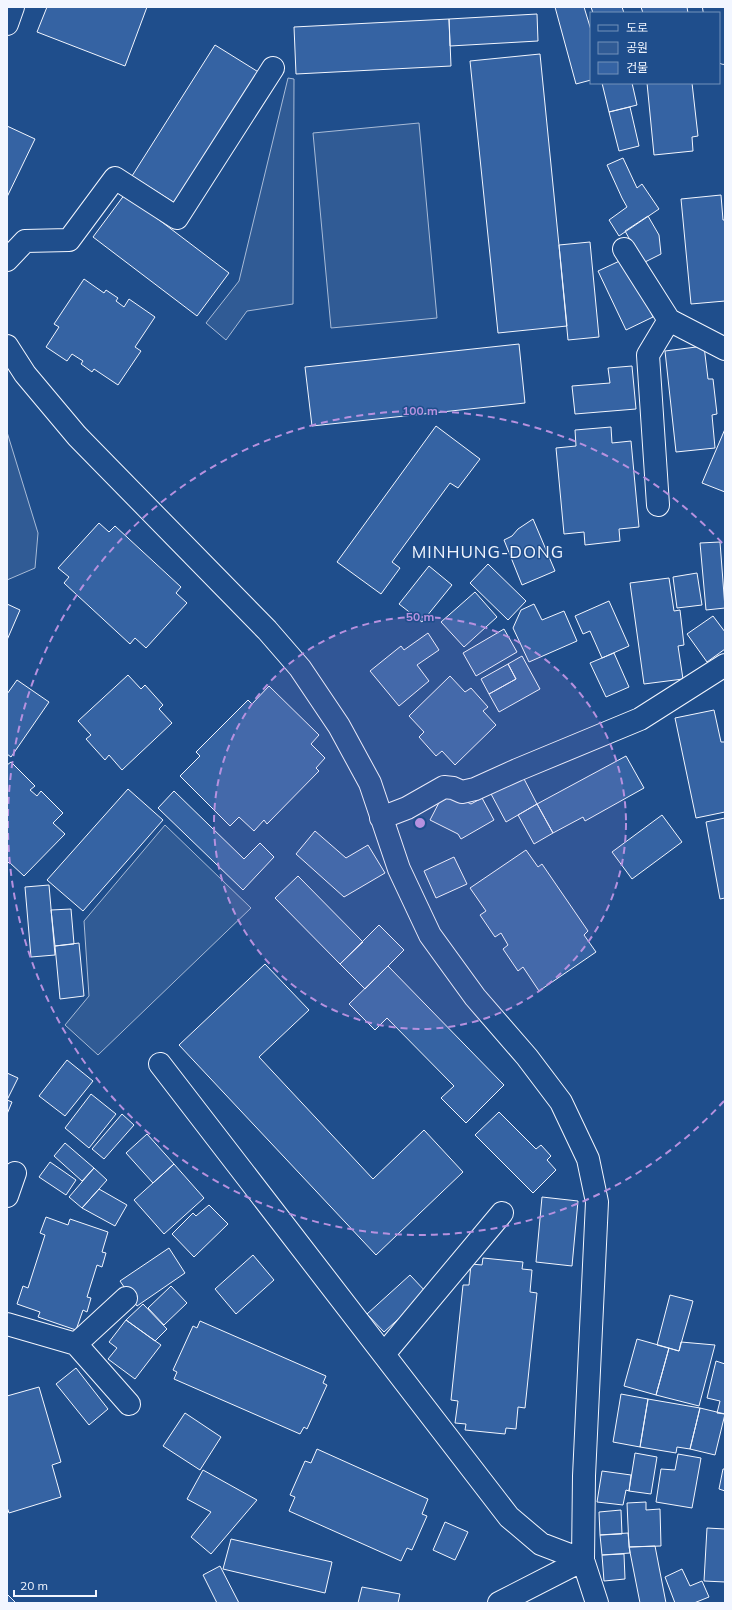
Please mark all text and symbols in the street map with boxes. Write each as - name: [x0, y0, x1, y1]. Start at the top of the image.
- legend: [590, 12, 720, 84]
- text: 도로: [626, 20, 648, 35]
- text: 공원: [626, 40, 648, 55]
- text: 건물: [626, 60, 648, 75]
- text: 100 m: [402, 403, 438, 418]
- district label: MINHUNG-DONG: [412, 541, 564, 562]
- text: 50 m: [406, 609, 434, 624]
- centre of rings: [413, 816, 427, 830]
- scale bar: [14, 1572, 96, 1598]
- text: 20 m: [20, 1578, 48, 1593]

